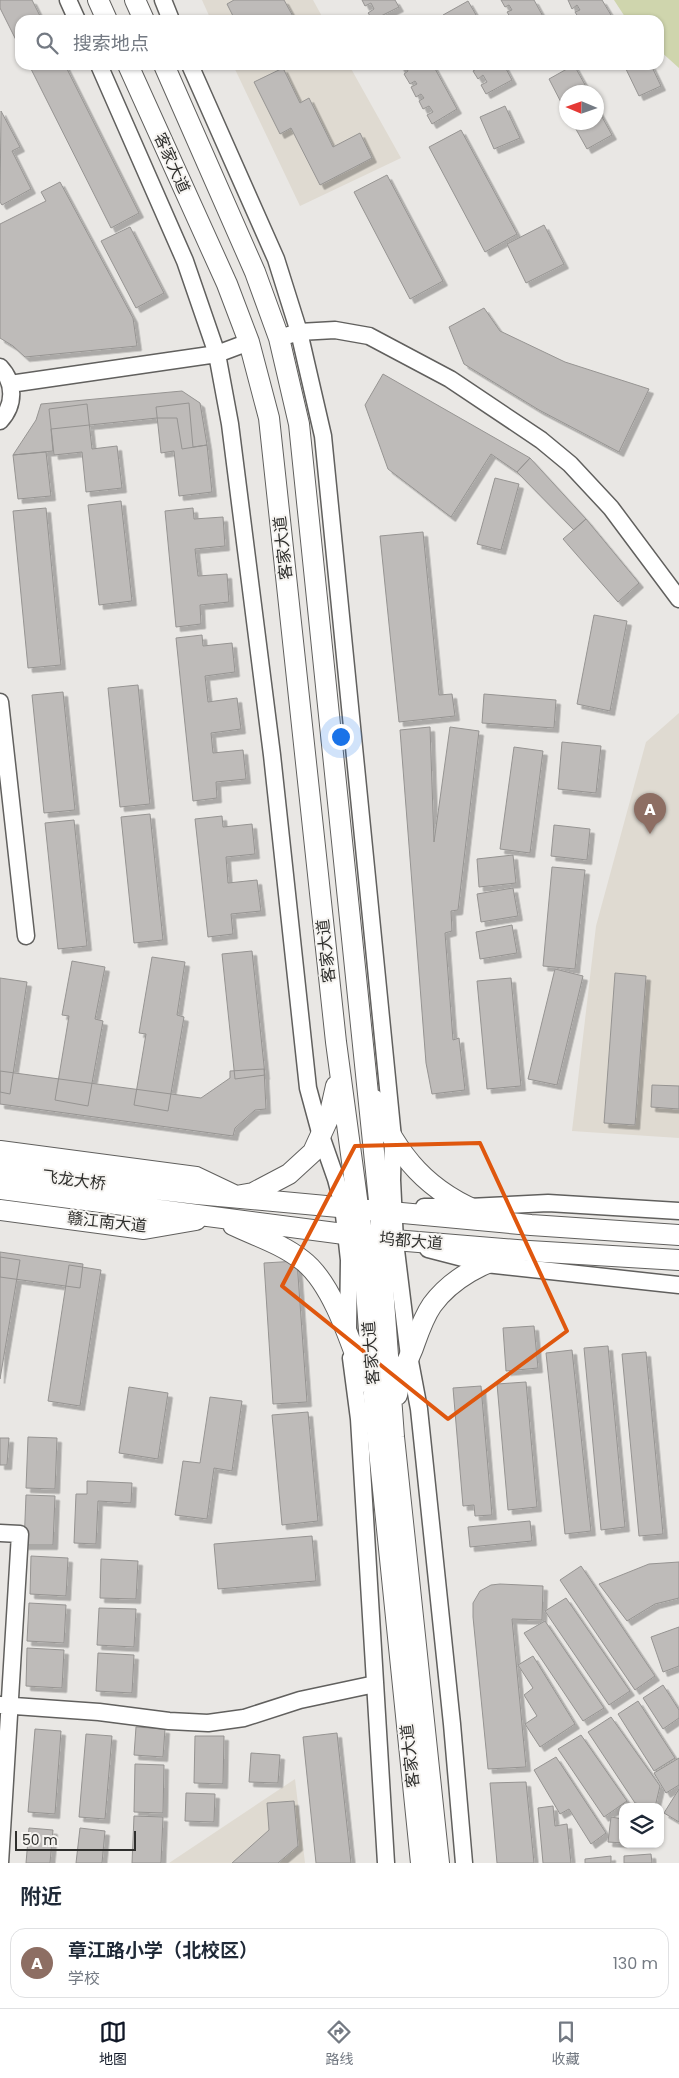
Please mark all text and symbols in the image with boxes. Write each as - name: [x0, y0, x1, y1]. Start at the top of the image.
- search box: [15, 15, 664, 70]
- icon: search: [33, 29, 61, 57]
- text: 搜索地点: [73, 30, 149, 57]
- north arrow: [559, 85, 604, 130]
- street label: 客家大道: [148, 129, 196, 197]
- street label: 客家大道: [268, 515, 298, 581]
- your location: [328, 724, 354, 750]
- pin: A: [634, 793, 666, 834]
- street label: 客家大道: [311, 918, 341, 984]
- street label: 飞龙大桥: [41, 1165, 107, 1195]
- street label: 赣江南大道: [66, 1206, 148, 1238]
- street label: 坞都大道: [378, 1227, 444, 1255]
- street label: 客家大道: [357, 1320, 385, 1386]
- street label: 客家大道: [395, 1723, 425, 1789]
- map controls: [619, 1803, 664, 1848]
- button: layers: [619, 1803, 664, 1848]
- scale bar: [15, 1828, 136, 1851]
- text: 50 m: [22, 1830, 58, 1850]
- text: 附近: [20, 1882, 62, 1911]
- text: 章江路小学（北校区）: [68, 1937, 258, 1964]
- text: A: [31, 1952, 43, 1975]
- text: 130 m: [613, 1952, 658, 1975]
- text: 学校: [68, 1967, 100, 1990]
- tab: 地图: [99, 2018, 127, 2070]
- tab: 路线: [325, 2018, 353, 2070]
- tab: 收藏: [552, 2018, 580, 2070]

